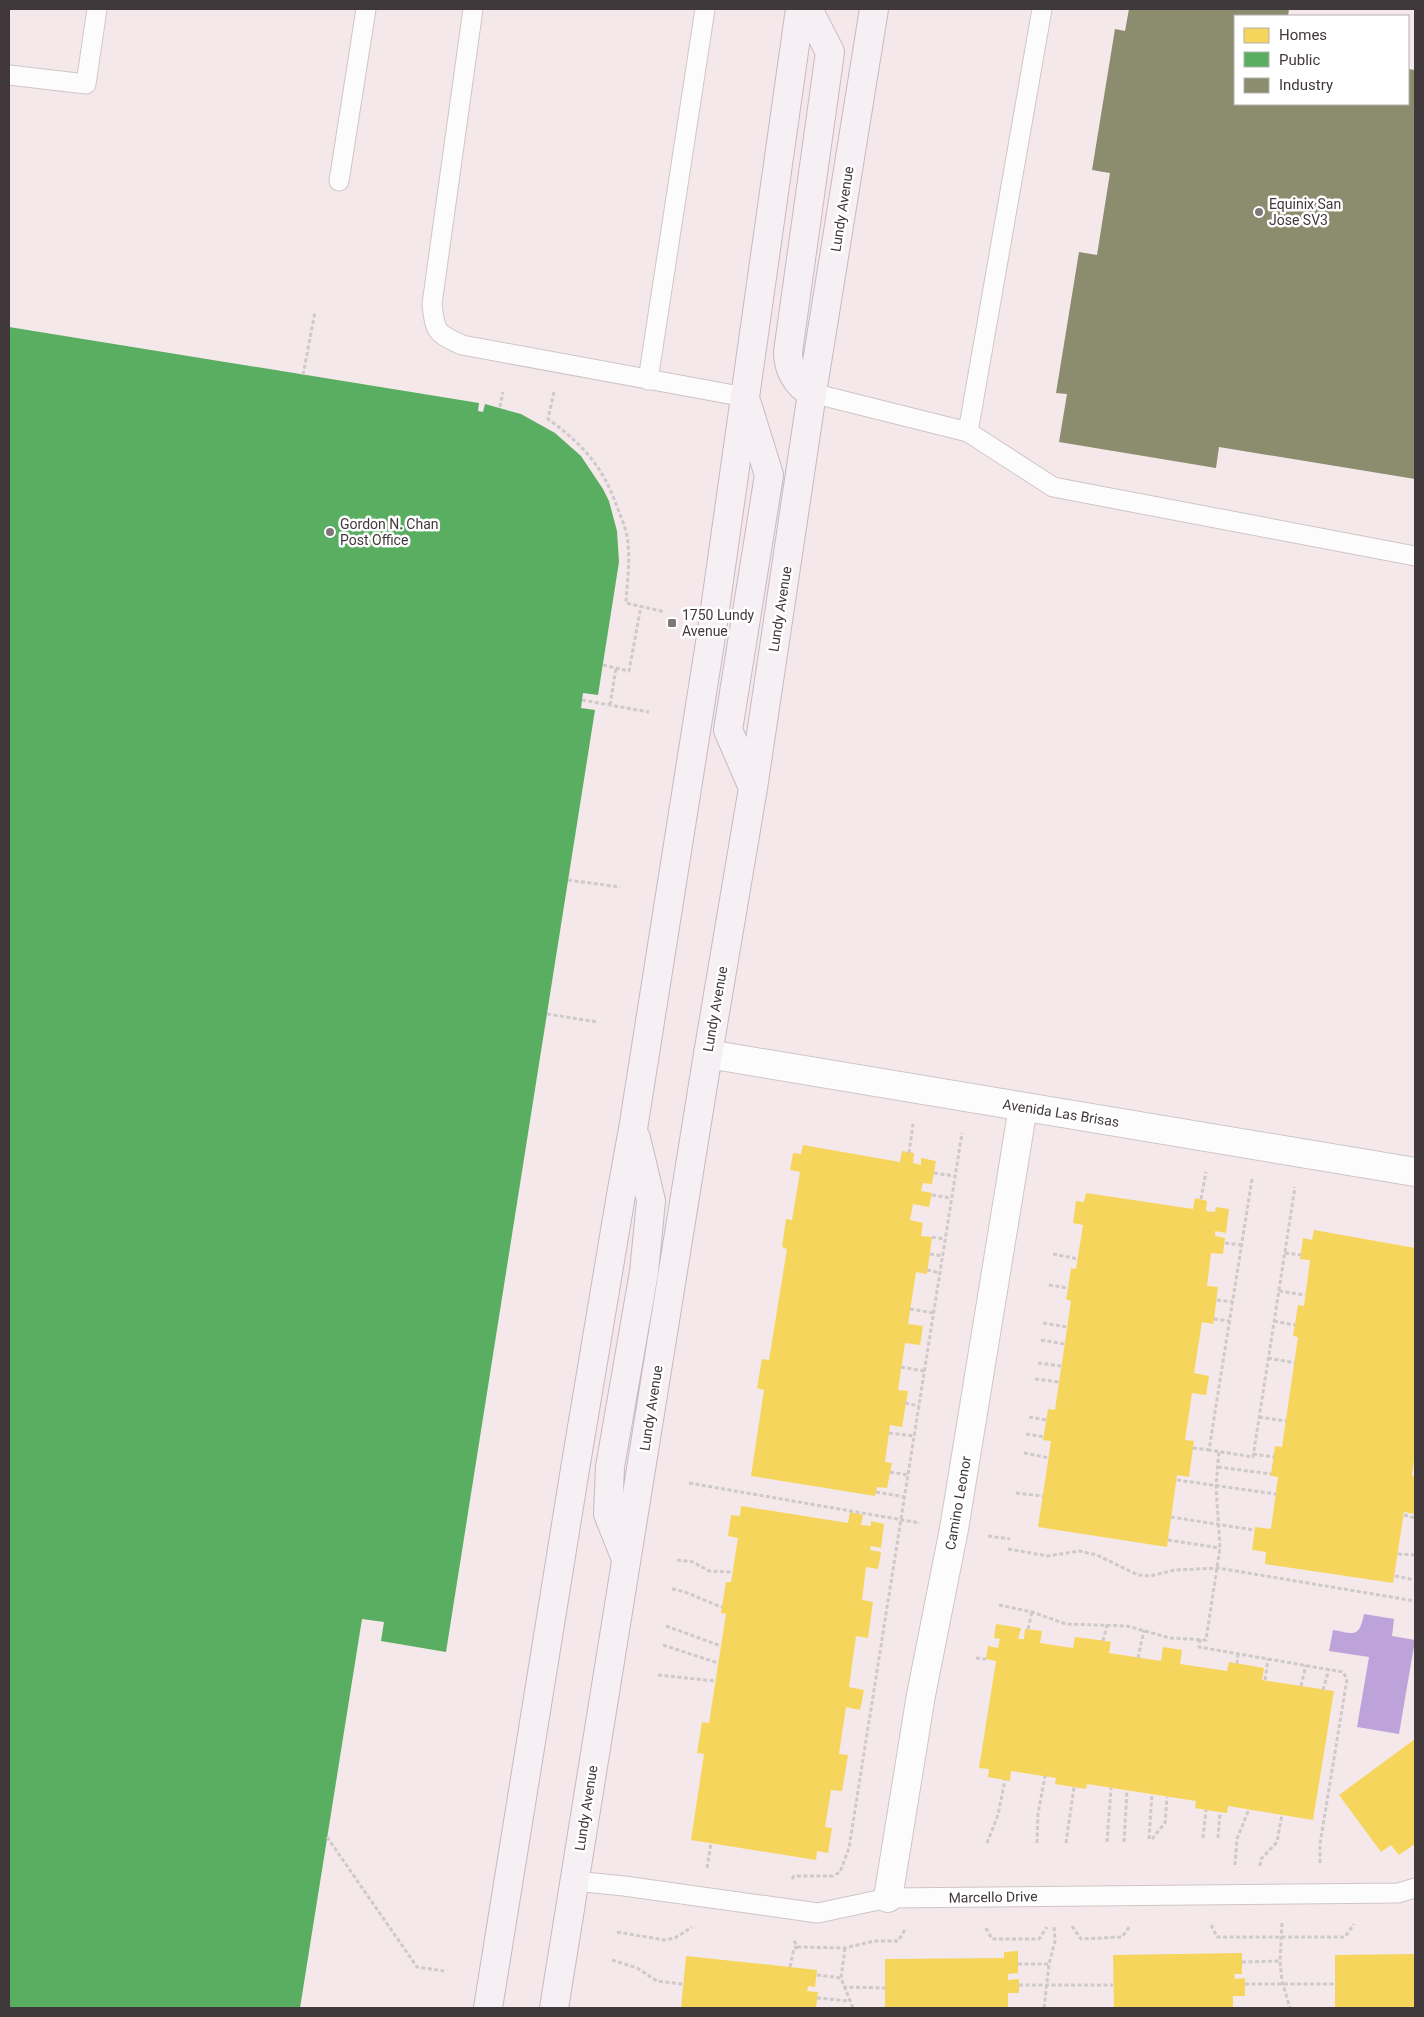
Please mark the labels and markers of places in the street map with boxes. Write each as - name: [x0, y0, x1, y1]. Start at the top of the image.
- place label: Equinix San Jose SV3: [1269, 196, 1341, 228]
- marker: Equinix San Jose SV3: [1253, 206, 1265, 218]
- place label: Gordon N. Chan Post Office: [340, 516, 439, 548]
- marker: Gordon N. Chan Post Office: [324, 526, 336, 538]
- place label: 1750 Lundy Avenue: [682, 607, 755, 639]
- marker: 1750 Lundy Avenue: [666, 617, 678, 629]

